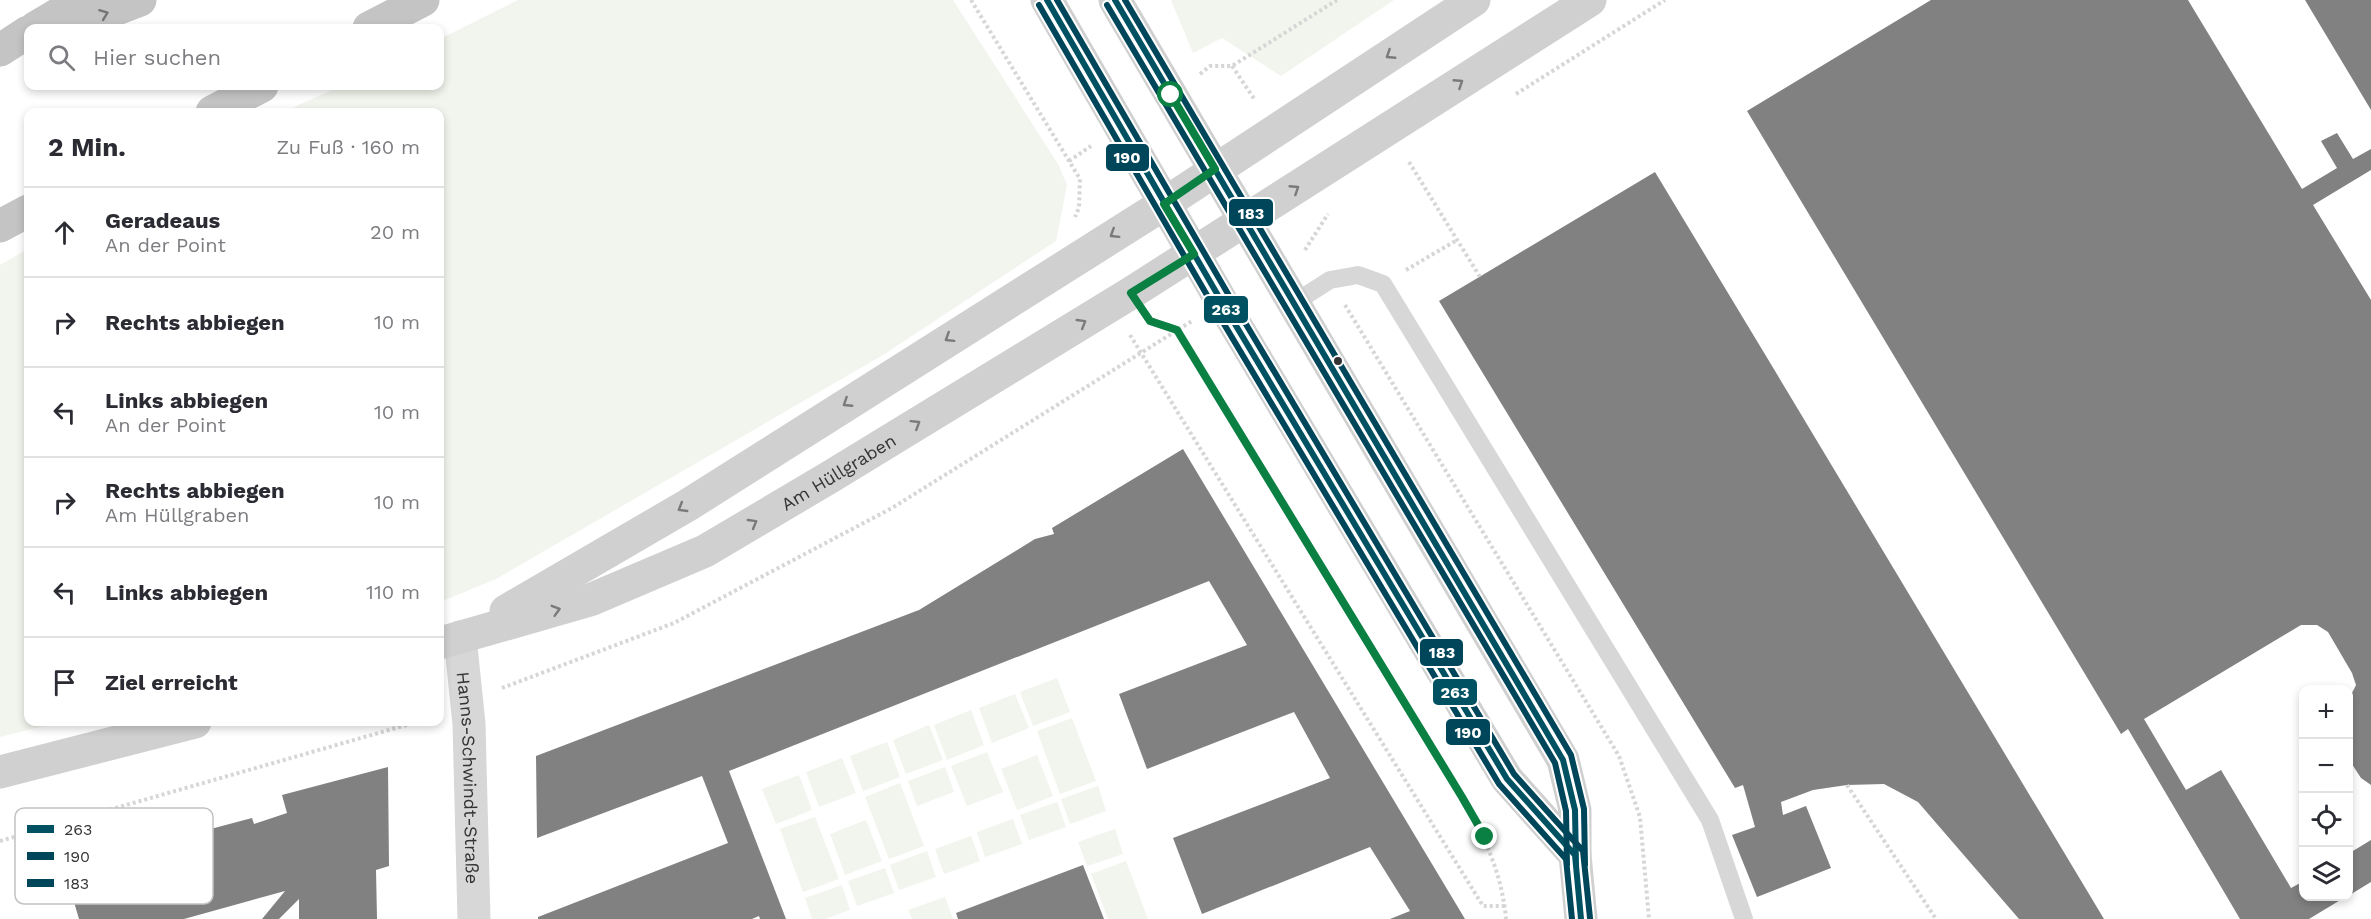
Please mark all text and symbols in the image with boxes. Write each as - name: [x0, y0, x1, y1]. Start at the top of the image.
- one-way arrow: [98, 9, 109, 21]
- search box: [24, 24, 444, 90]
- icon: search: [45, 41, 78, 74]
- text: Hier suchen: [93, 45, 221, 70]
- one-way arrow: [1386, 48, 1396, 60]
- one-way arrow: [1453, 80, 1464, 91]
- route start: [1157, 81, 1183, 107]
- text: 2 Min.: [48, 132, 126, 162]
- text: Zu Fuß · 160 m: [277, 135, 420, 159]
- line badge: 190: [1105, 143, 1150, 172]
- text: 190: [1113, 148, 1141, 167]
- one-way arrow: [1289, 184, 1299, 196]
- line badge: 183: [1228, 198, 1274, 227]
- text: 183: [1238, 204, 1264, 223]
- text: Geradeaus: [105, 208, 220, 233]
- icon: ahead: [48, 216, 81, 249]
- text: 20 m: [370, 220, 420, 244]
- one-way arrow: [1110, 227, 1120, 239]
- text: An der Point: [105, 233, 226, 257]
- line badge: 263: [1203, 295, 1249, 324]
- text: 263: [1212, 300, 1240, 319]
- icon: right: [48, 306, 81, 339]
- text: Rechts abbiegen: [105, 310, 285, 335]
- text: 10 m: [374, 310, 420, 334]
- one-way arrow: [1076, 318, 1086, 330]
- one-way arrow: [945, 331, 955, 343]
- unlabelled marker: [1332, 355, 1344, 367]
- text: Links abbiegen: [105, 388, 268, 413]
- icon: left: [48, 396, 81, 429]
- one-way arrow: [843, 396, 853, 408]
- text: 10 m: [374, 400, 420, 424]
- text: An der Point: [105, 413, 226, 437]
- one-way arrow: [910, 420, 920, 432]
- street label: Am Hüllgraben: [777, 429, 899, 514]
- text: Rechts abbiegen: [105, 478, 285, 503]
- icon: right: [48, 486, 81, 519]
- text: 10 m: [374, 490, 420, 514]
- one-way arrow: [678, 501, 688, 513]
- text: Am Hüllgraben: [105, 503, 249, 527]
- one-way arrow: [747, 519, 757, 530]
- icon: left: [48, 576, 81, 609]
- text: Links abbiegen: [105, 580, 268, 605]
- text: 110 m: [366, 580, 420, 604]
- one-way arrow: [550, 605, 561, 617]
- line badge: 183: [1419, 638, 1464, 667]
- text: 183: [1429, 643, 1455, 662]
- icon: arrive: [48, 666, 81, 699]
- text: Ziel erreicht: [105, 670, 238, 695]
- street label: Hanns-Schwindt-Straße: [453, 670, 484, 884]
- line badge: 263: [1432, 678, 1478, 706]
- text: 263: [1441, 683, 1469, 702]
- map controls: [2299, 685, 2353, 901]
- button: +: [2299, 685, 2353, 739]
- line badge: 190: [1445, 718, 1491, 746]
- text: 190: [1454, 723, 1482, 742]
- button: −: [2299, 739, 2353, 793]
- button: locate: [2299, 793, 2353, 847]
- legend: [15, 808, 213, 904]
- text: 263: [64, 820, 92, 839]
- route end: [1471, 823, 1497, 849]
- text: 190: [64, 847, 90, 866]
- button: layers: [2299, 847, 2353, 901]
- text: 183: [64, 874, 89, 893]

